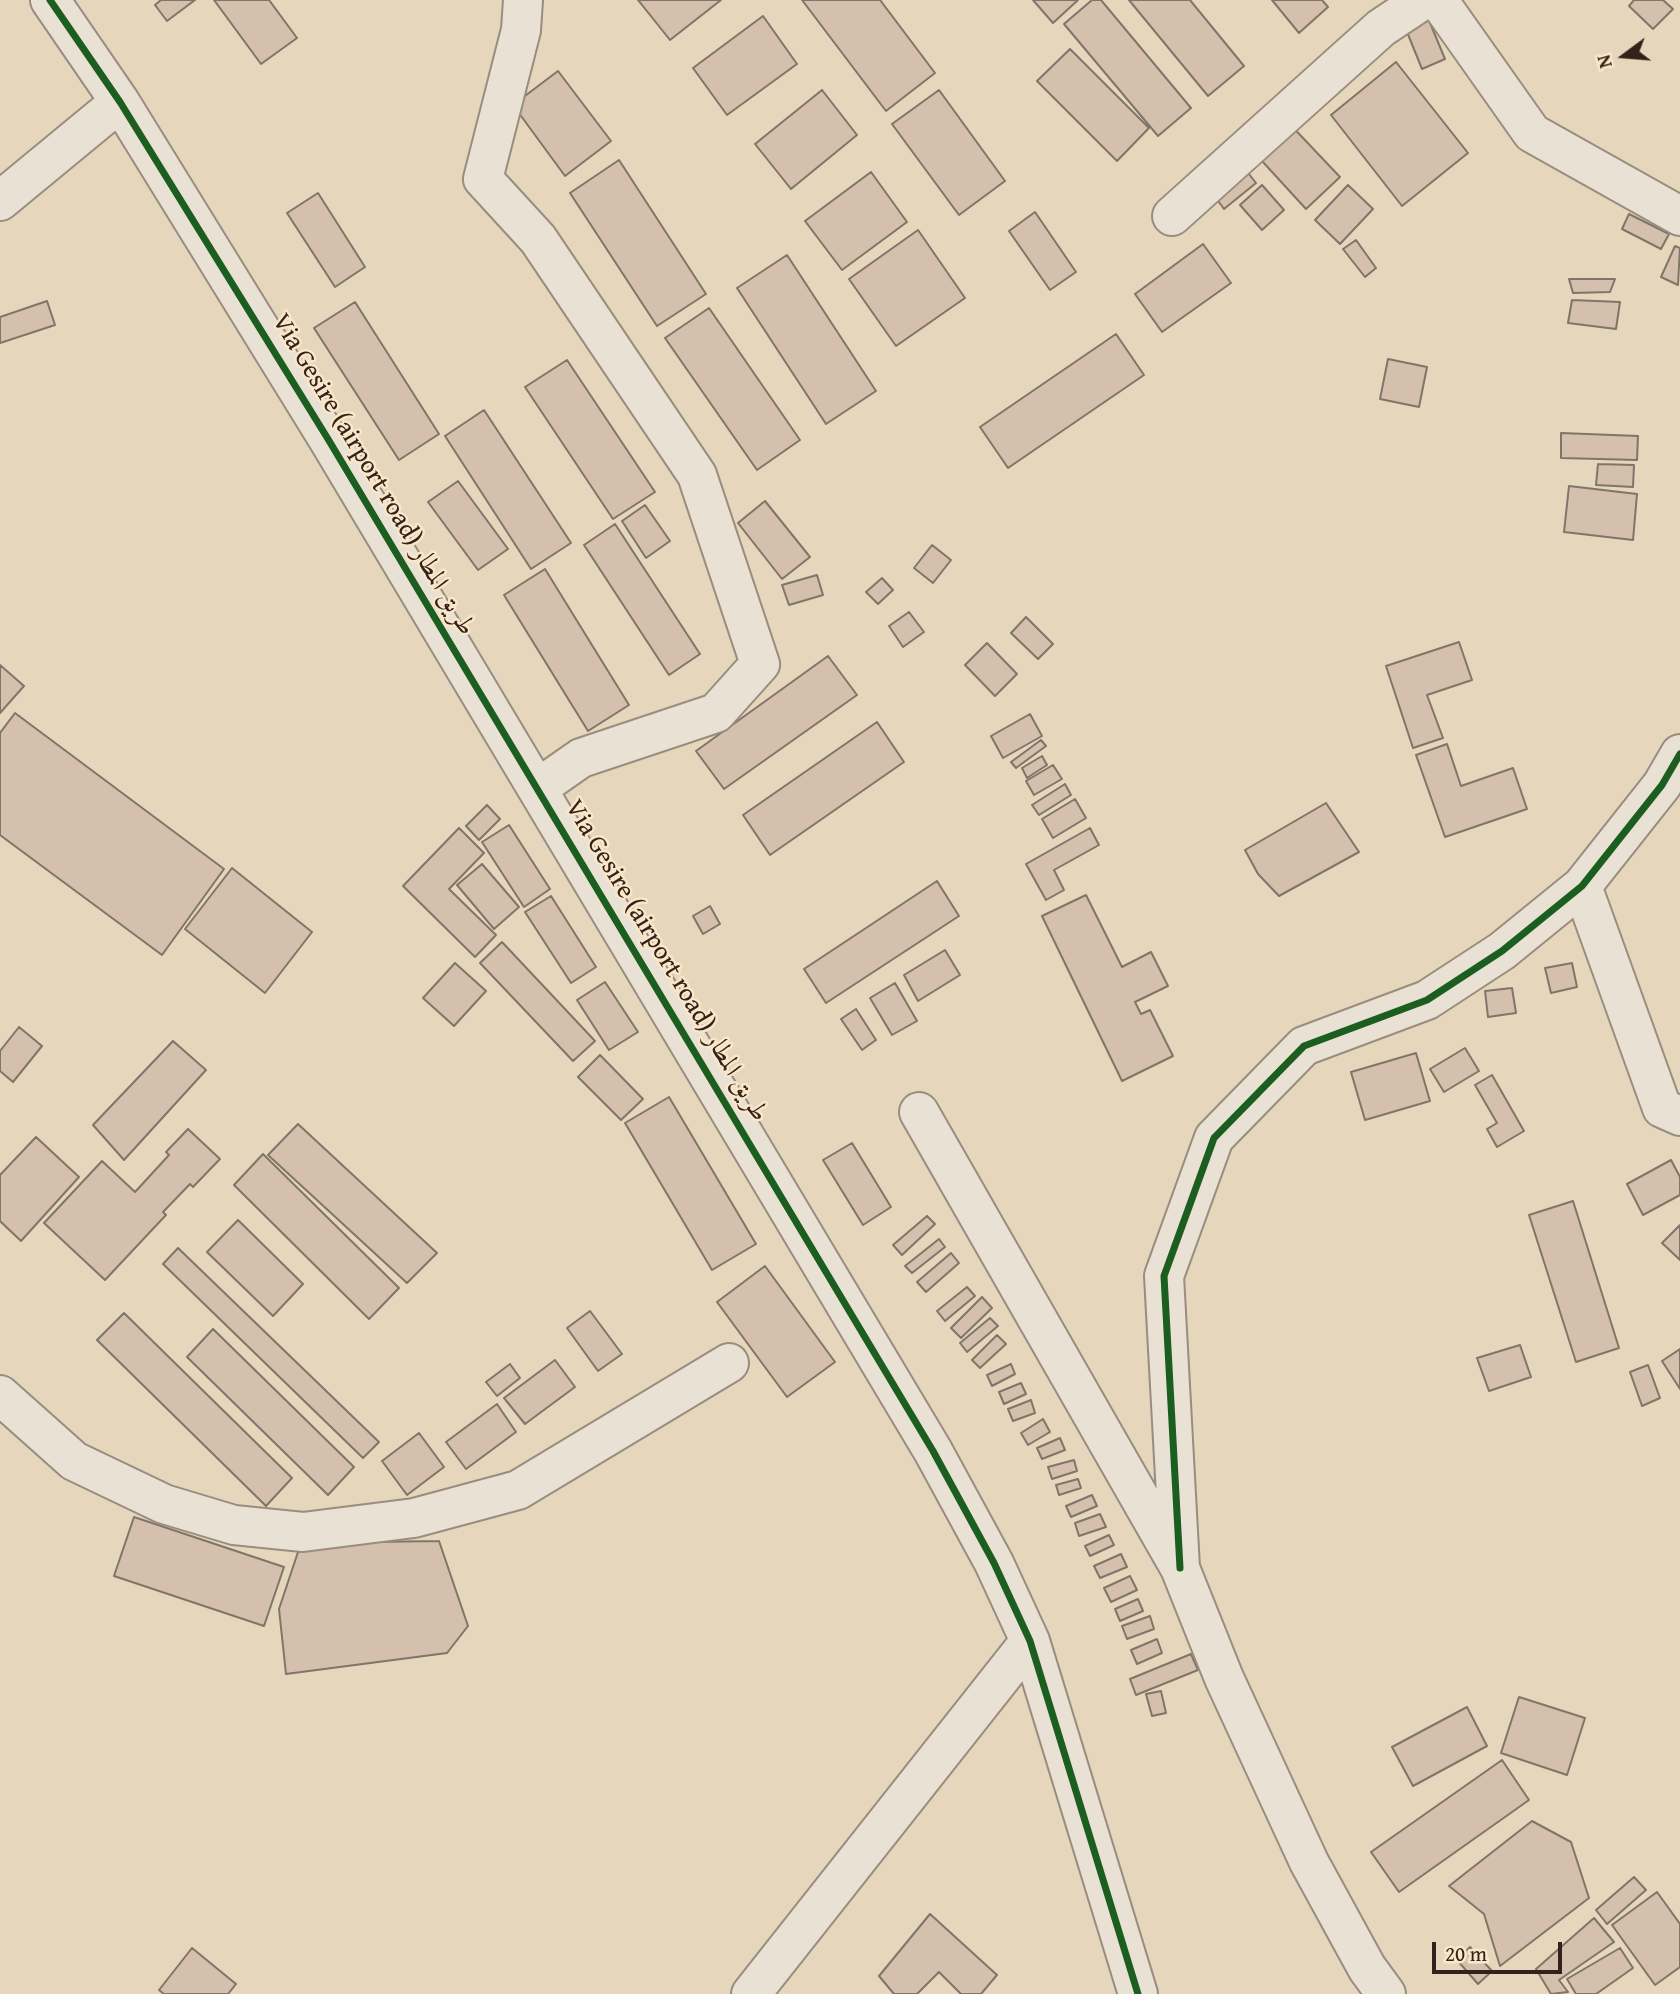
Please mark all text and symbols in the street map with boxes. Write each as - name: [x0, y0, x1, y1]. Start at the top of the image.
- north arrow: [1589, 21, 1659, 91]
- text: N: [1589, 52, 1619, 72]
- street label: Via Gesire (airport road) طريق المطار: [264, 308, 482, 642]
- street label: Via Gesire (airport road) طريق المطار: [557, 794, 775, 1128]
- scale bar: [1435, 1927, 1564, 1971]
- text: 20 m: [1445, 1938, 1487, 1969]

